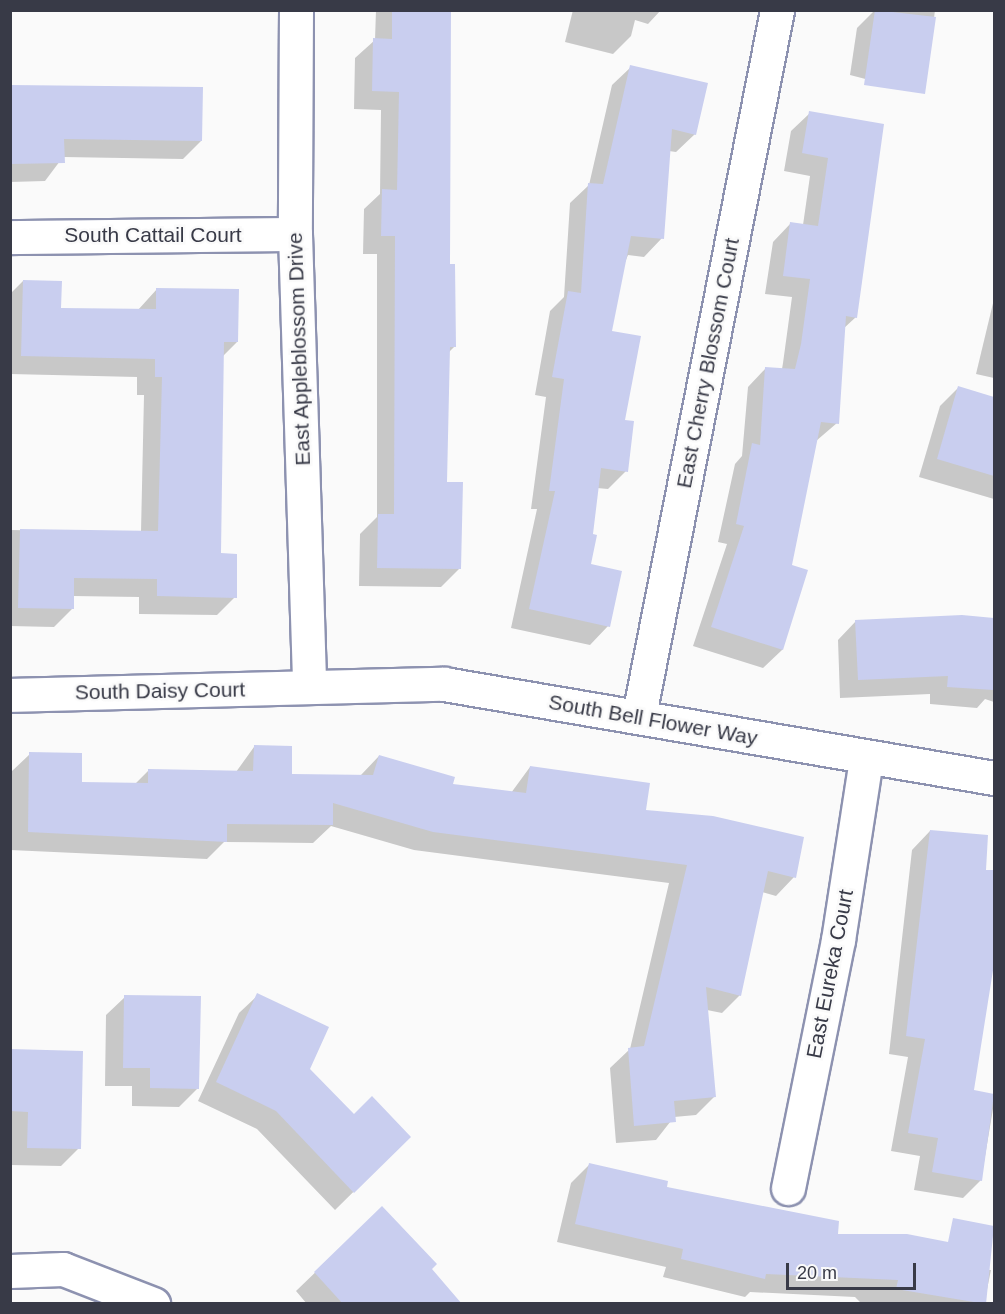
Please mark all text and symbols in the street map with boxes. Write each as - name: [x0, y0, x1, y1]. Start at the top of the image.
- street label: South Cattail Court: [64, 222, 242, 248]
- street label: East Appleblossom Drive: [282, 231, 316, 467]
- street label: East Cherry Blossom Court: [671, 236, 745, 490]
- street label: South Daisy Court: [75, 677, 245, 705]
- street label: South Bell Flower Way: [547, 689, 759, 751]
- street label: East Eureka Court: [801, 887, 859, 1061]
- scale bar: [789, 1251, 920, 1289]
- text: 20 m: [797, 1263, 837, 1283]

